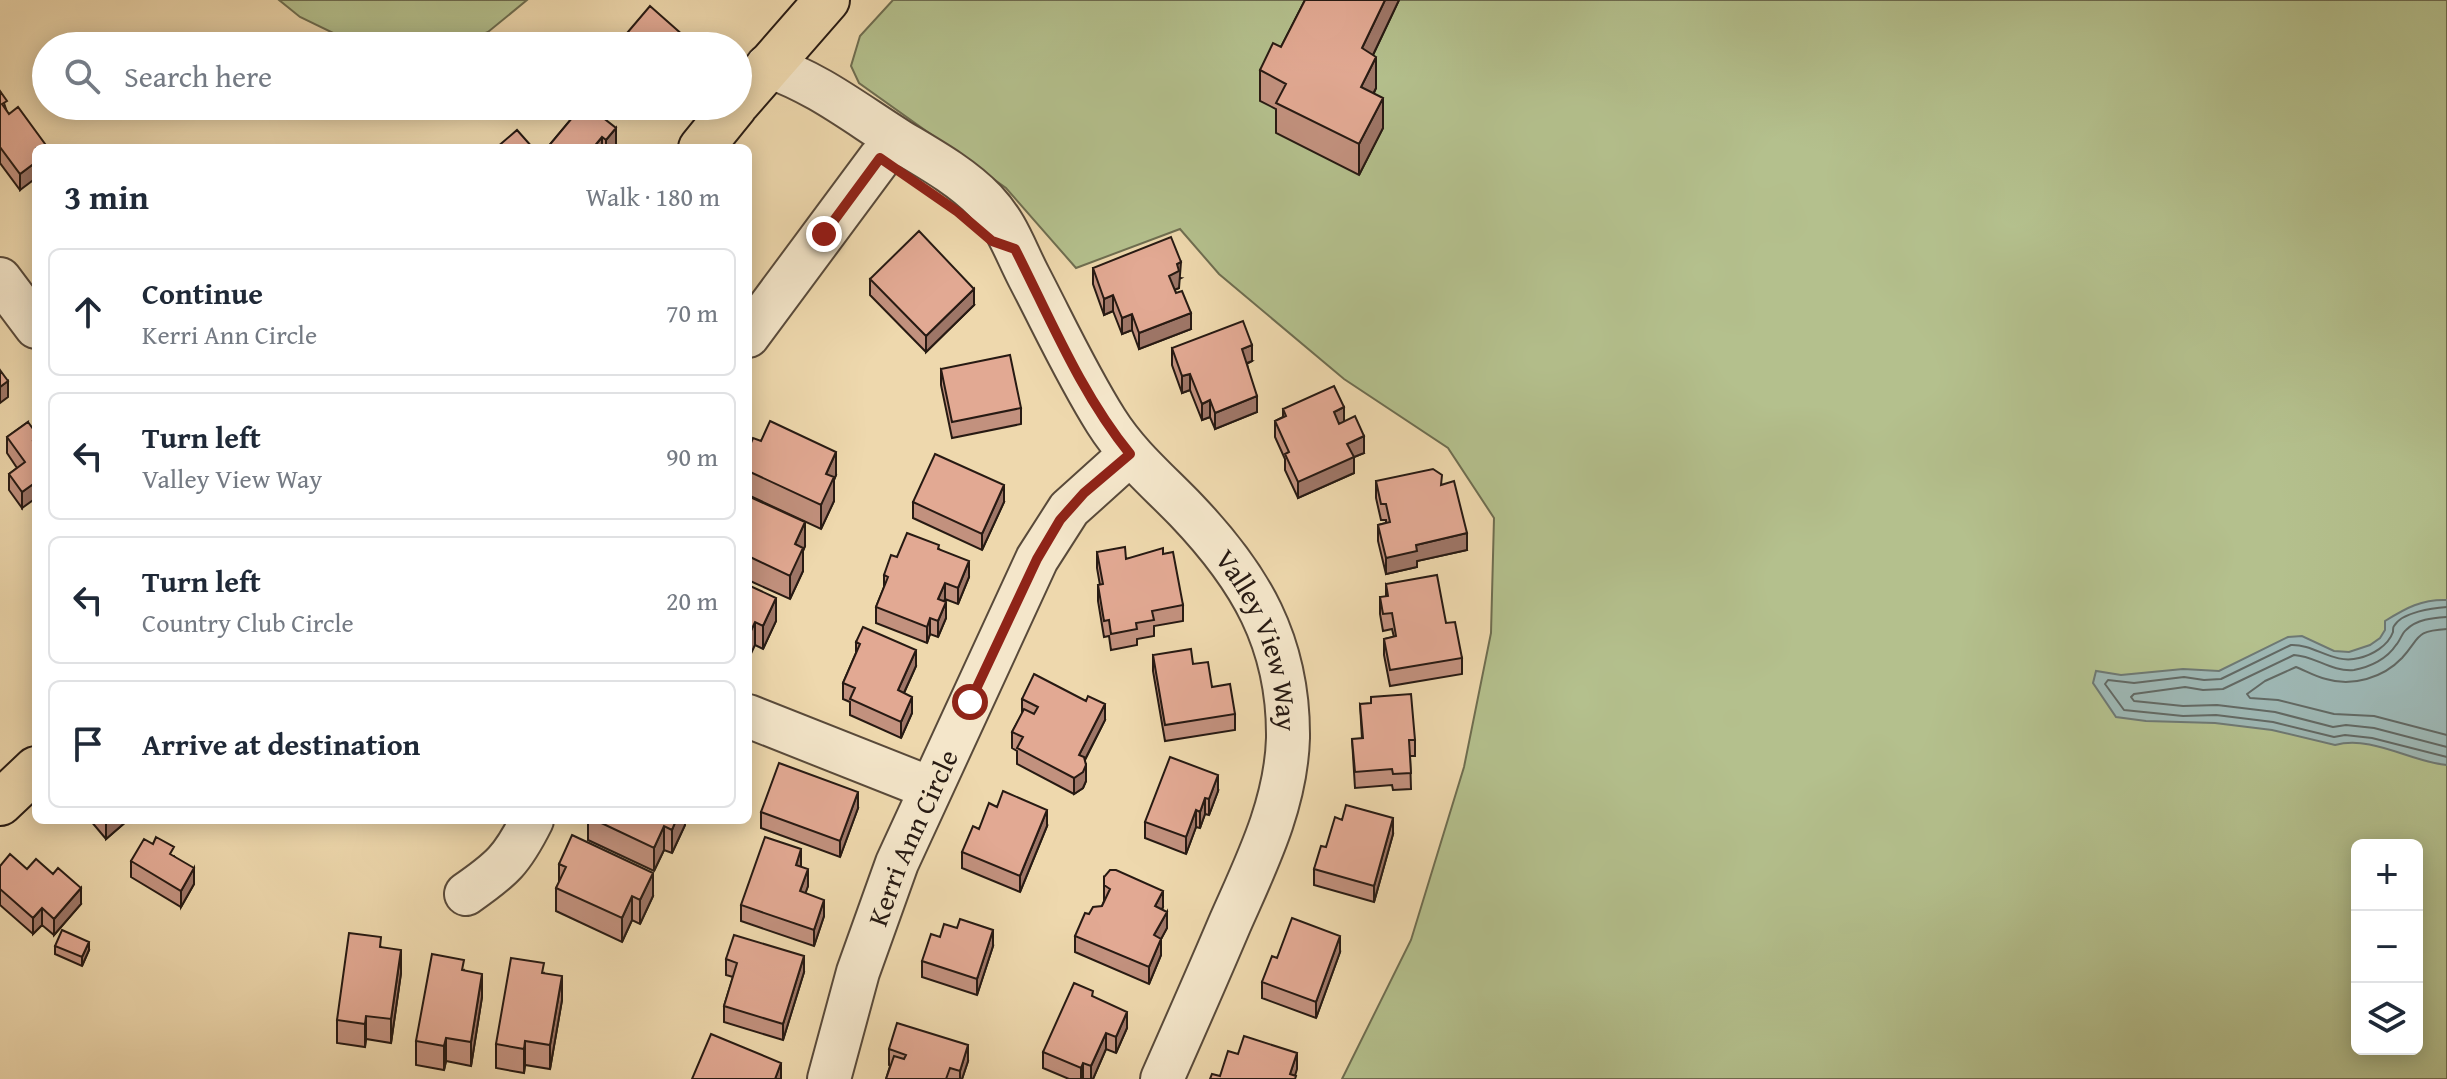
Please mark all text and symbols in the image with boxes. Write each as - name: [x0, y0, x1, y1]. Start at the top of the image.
- search box: [32, 32, 752, 120]
- icon: search: [60, 54, 104, 98]
- text: Search here: [124, 54, 272, 98]
- text: 3 min: [64, 172, 149, 221]
- text: Walk · 180 m: [586, 177, 720, 216]
- route end: [806, 216, 842, 252]
- text: Continue: [142, 271, 263, 315]
- icon: ahead: [66, 290, 110, 334]
- text: 70 m: [666, 293, 718, 332]
- text: Kerri Ann Circle: [142, 315, 317, 354]
- text: Turn left: [142, 415, 261, 459]
- icon: left: [66, 434, 110, 478]
- text: 90 m: [666, 437, 718, 476]
- text: Valley View Way: [142, 459, 322, 498]
- street label: Valley View Way: [1206, 540, 1309, 732]
- text: Turn left: [142, 559, 261, 603]
- icon: left: [66, 578, 110, 622]
- text: 20 m: [666, 581, 718, 620]
- text: Country Club Circle: [142, 603, 354, 642]
- route start: [952, 684, 988, 720]
- icon: arrive: [66, 722, 110, 766]
- text: Arrive at destination: [142, 722, 420, 766]
- street label: Kerri Ann Circle: [856, 742, 967, 931]
- map controls: [2351, 839, 2423, 1055]
- button: +: [2351, 839, 2423, 911]
- button: −: [2351, 911, 2423, 983]
- button: layers: [2351, 983, 2423, 1055]

